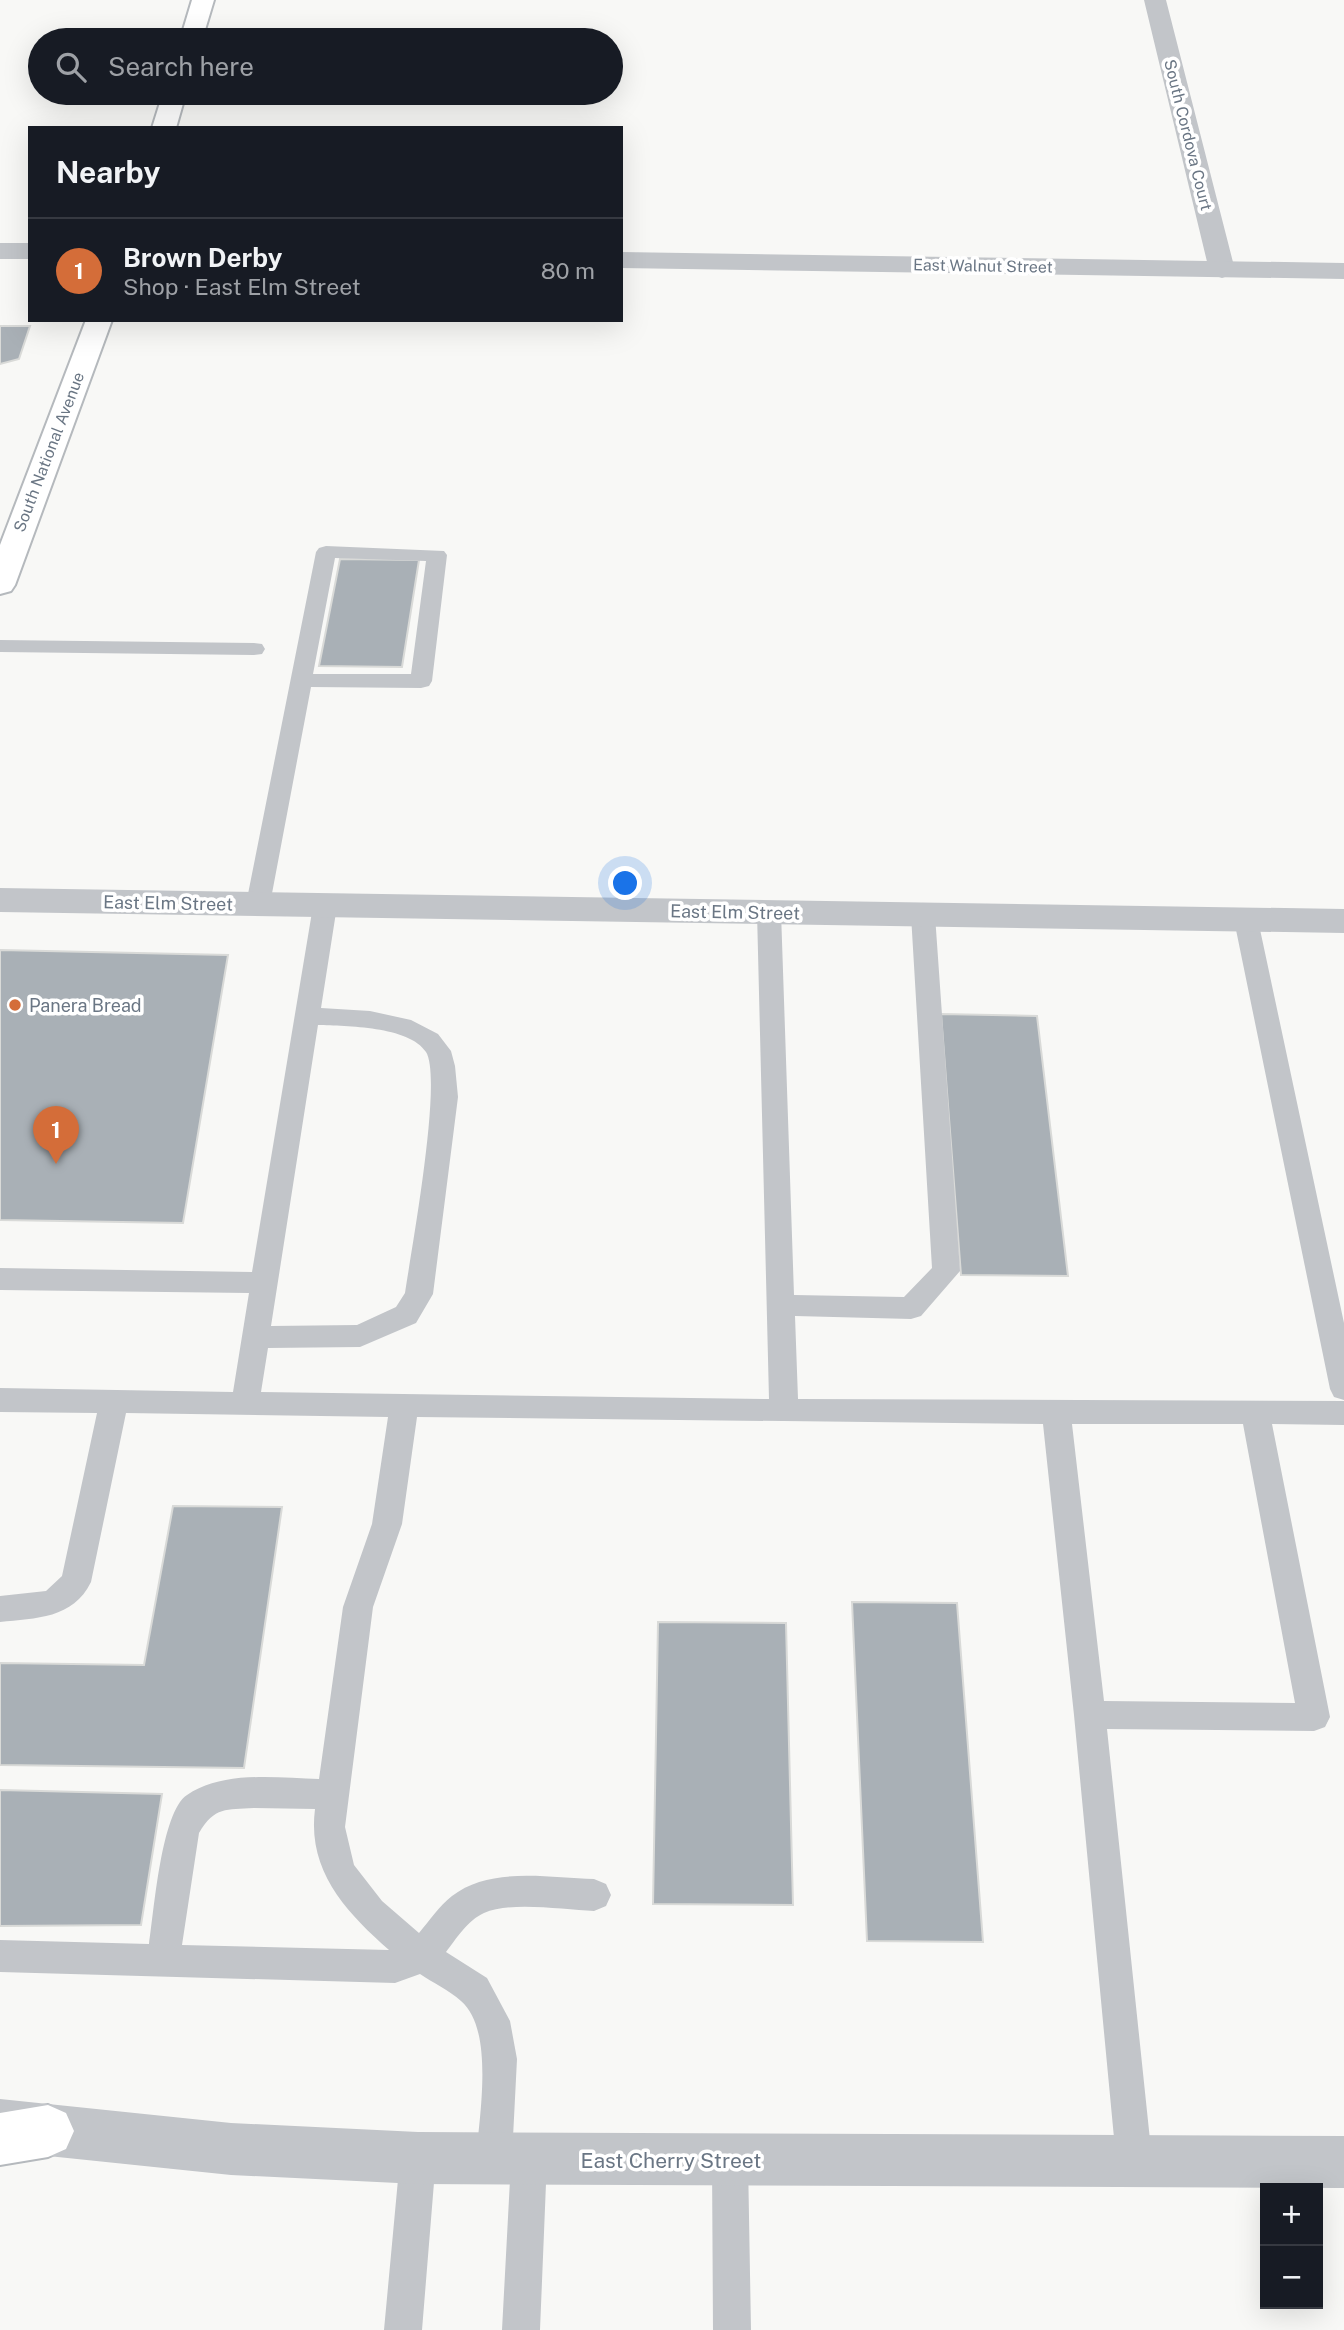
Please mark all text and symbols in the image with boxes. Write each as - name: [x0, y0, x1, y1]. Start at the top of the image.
- search box: [28, 28, 623, 105]
- icon: search: [52, 48, 90, 86]
- text: Search here: [108, 51, 254, 82]
- street label: South Cordova Court: [1160, 57, 1216, 213]
- text: Nearby: [56, 154, 160, 190]
- text: Brown Derby: [123, 242, 282, 273]
- street label: East Walnut Street: [913, 255, 1053, 277]
- text: 1: [74, 257, 84, 284]
- text: 80 m: [541, 257, 595, 284]
- text: Shop · East Elm Street: [123, 273, 361, 300]
- street label: South National Avenue: [10, 369, 88, 535]
- your location: [608, 866, 642, 900]
- street label: East Elm Street: [103, 891, 233, 915]
- street label: East Elm Street: [670, 900, 800, 924]
- place label: Panera Bread: [29, 995, 142, 1016]
- marker: Panera Bread: [7, 997, 23, 1013]
- pin: 1: [33, 1106, 79, 1164]
- street label: East Cherry Street: [581, 2148, 761, 2173]
- map controls: [1260, 2183, 1323, 2309]
- button: +: [1260, 2183, 1323, 2246]
- button: −: [1260, 2246, 1323, 2309]

